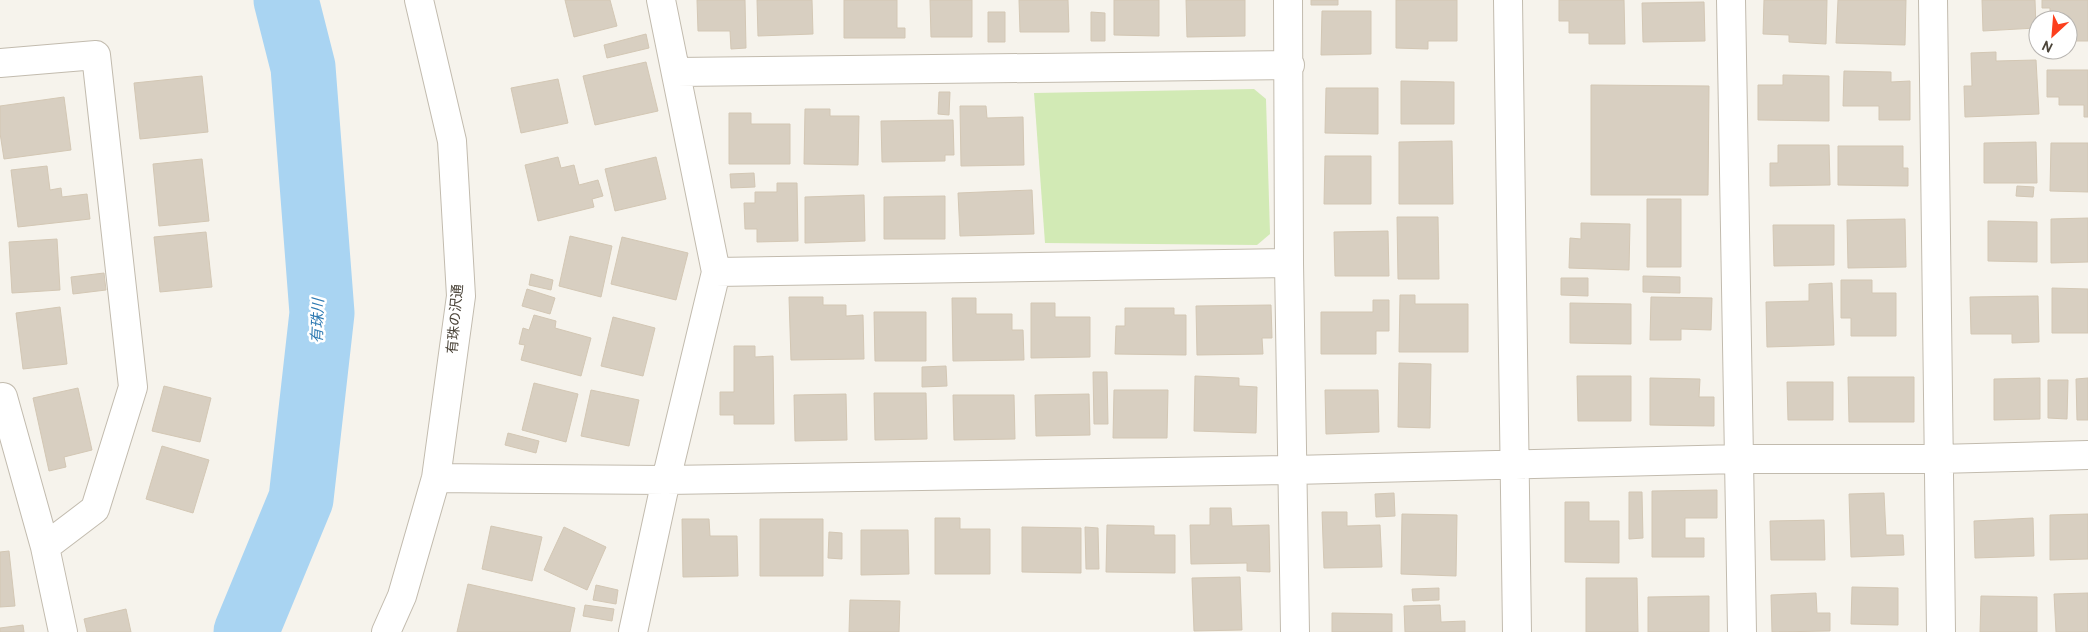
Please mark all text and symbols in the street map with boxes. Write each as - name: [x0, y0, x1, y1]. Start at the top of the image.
- north arrow: [2028, 10, 2078, 60]
- text: N: [2040, 35, 2056, 55]
- street label: 有珠の沢通: [444, 283, 468, 355]
- water label: 有珠川: [309, 296, 329, 344]

